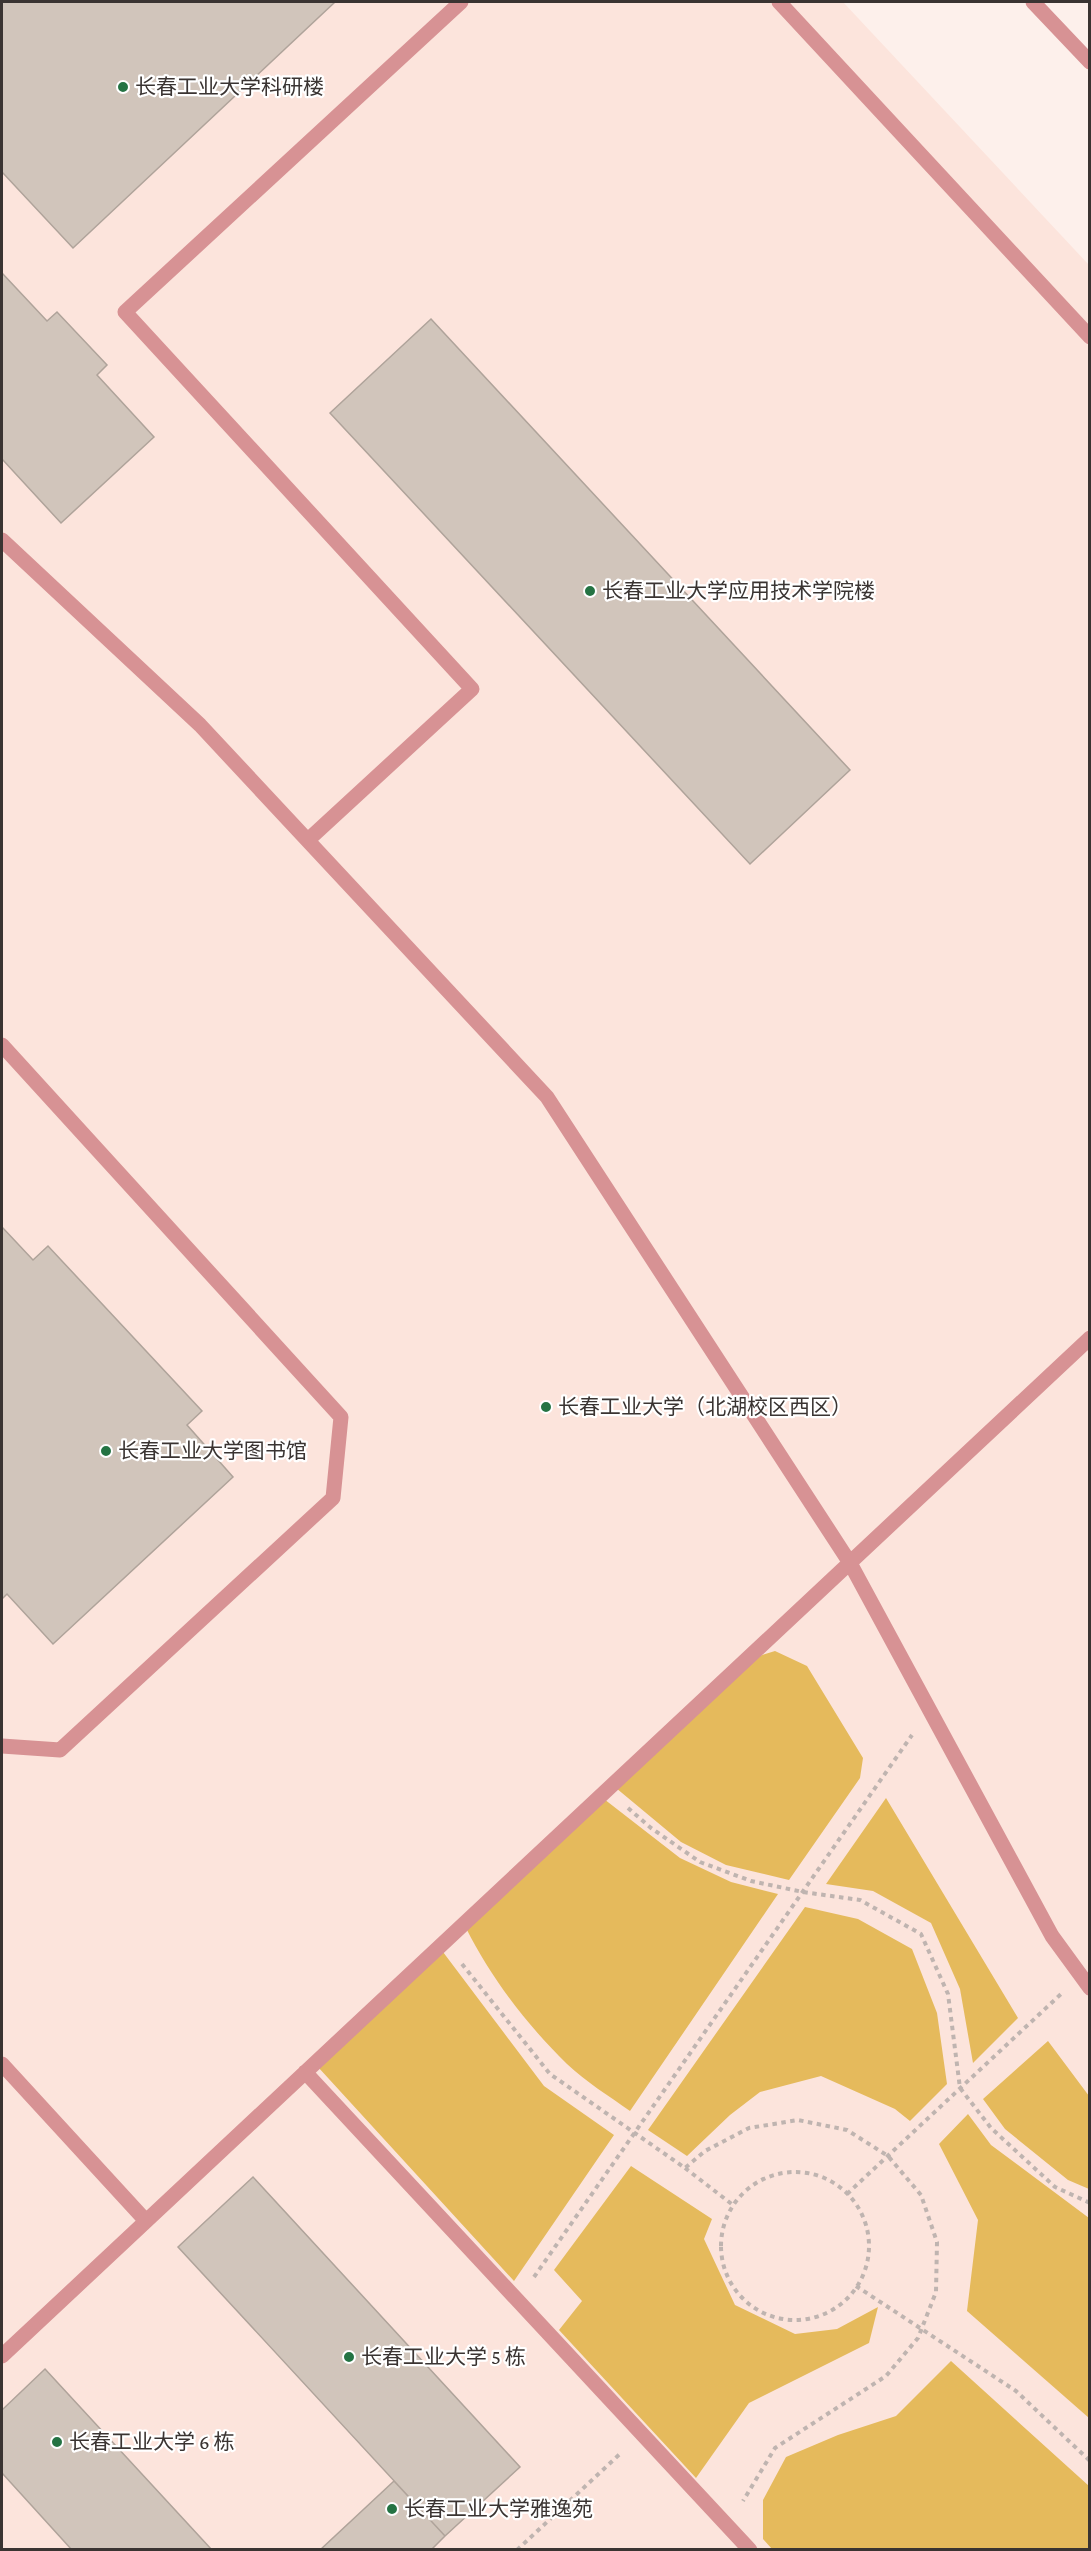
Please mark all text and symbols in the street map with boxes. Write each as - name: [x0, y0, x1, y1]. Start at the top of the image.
- place label: 长春工业大学科研楼: [135, 75, 324, 99]
- marker: 长春工业大学科研楼: [116, 80, 130, 94]
- place label: 长春工业大学应用技术学院楼: [602, 579, 875, 603]
- marker: 长春工业大学应用技术学院楼: [583, 584, 597, 598]
- place label: 长春工业大学（北湖校区西区）: [558, 1395, 852, 1419]
- marker: 长春工业大学（北湖校区西区）: [539, 1400, 553, 1414]
- place label: 长春工业大学图书馆: [118, 1439, 307, 1463]
- marker: 长春工业大学图书馆: [99, 1444, 113, 1458]
- place label: 长春工业大学 5 栋: [361, 2345, 526, 2369]
- marker: 长春工业大学 5 栋: [342, 2350, 356, 2364]
- place label: 长春工业大学 6 栋: [69, 2430, 235, 2454]
- marker: 长春工业大学 6 栋: [50, 2435, 64, 2449]
- place label: 长春工业大学雅逸苑: [404, 2497, 593, 2521]
- marker: 长春工业大学雅逸苑: [385, 2502, 399, 2516]

